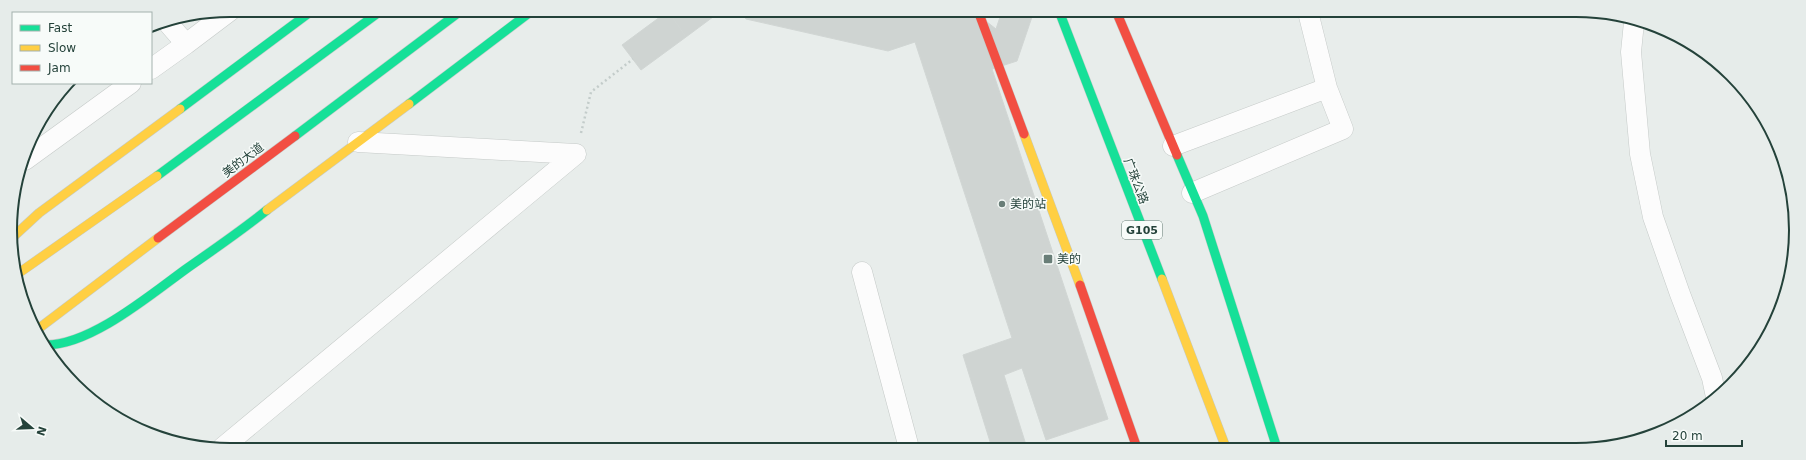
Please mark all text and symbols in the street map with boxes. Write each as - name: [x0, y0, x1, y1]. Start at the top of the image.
- legend: [12, 12, 152, 84]
- text: Fast: [48, 21, 72, 35]
- text: Slow: [48, 41, 76, 55]
- text: Jam: [47, 61, 71, 75]
- street label: 美的大道: [220, 140, 266, 180]
- street label: 广珠公路: [1121, 156, 1151, 206]
- place label: 美的站: [1010, 197, 1046, 211]
- marker: 美的站: [997, 199, 1007, 209]
- road number: G105: [1122, 221, 1162, 239]
- place label: 美的: [1057, 252, 1081, 266]
- marker: 美的: [1042, 253, 1054, 265]
- north arrow: [12, 408, 52, 448]
- scale bar: [1666, 422, 1742, 448]
- text: N: [33, 425, 49, 438]
- text: 20 m: [1672, 429, 1703, 443]

